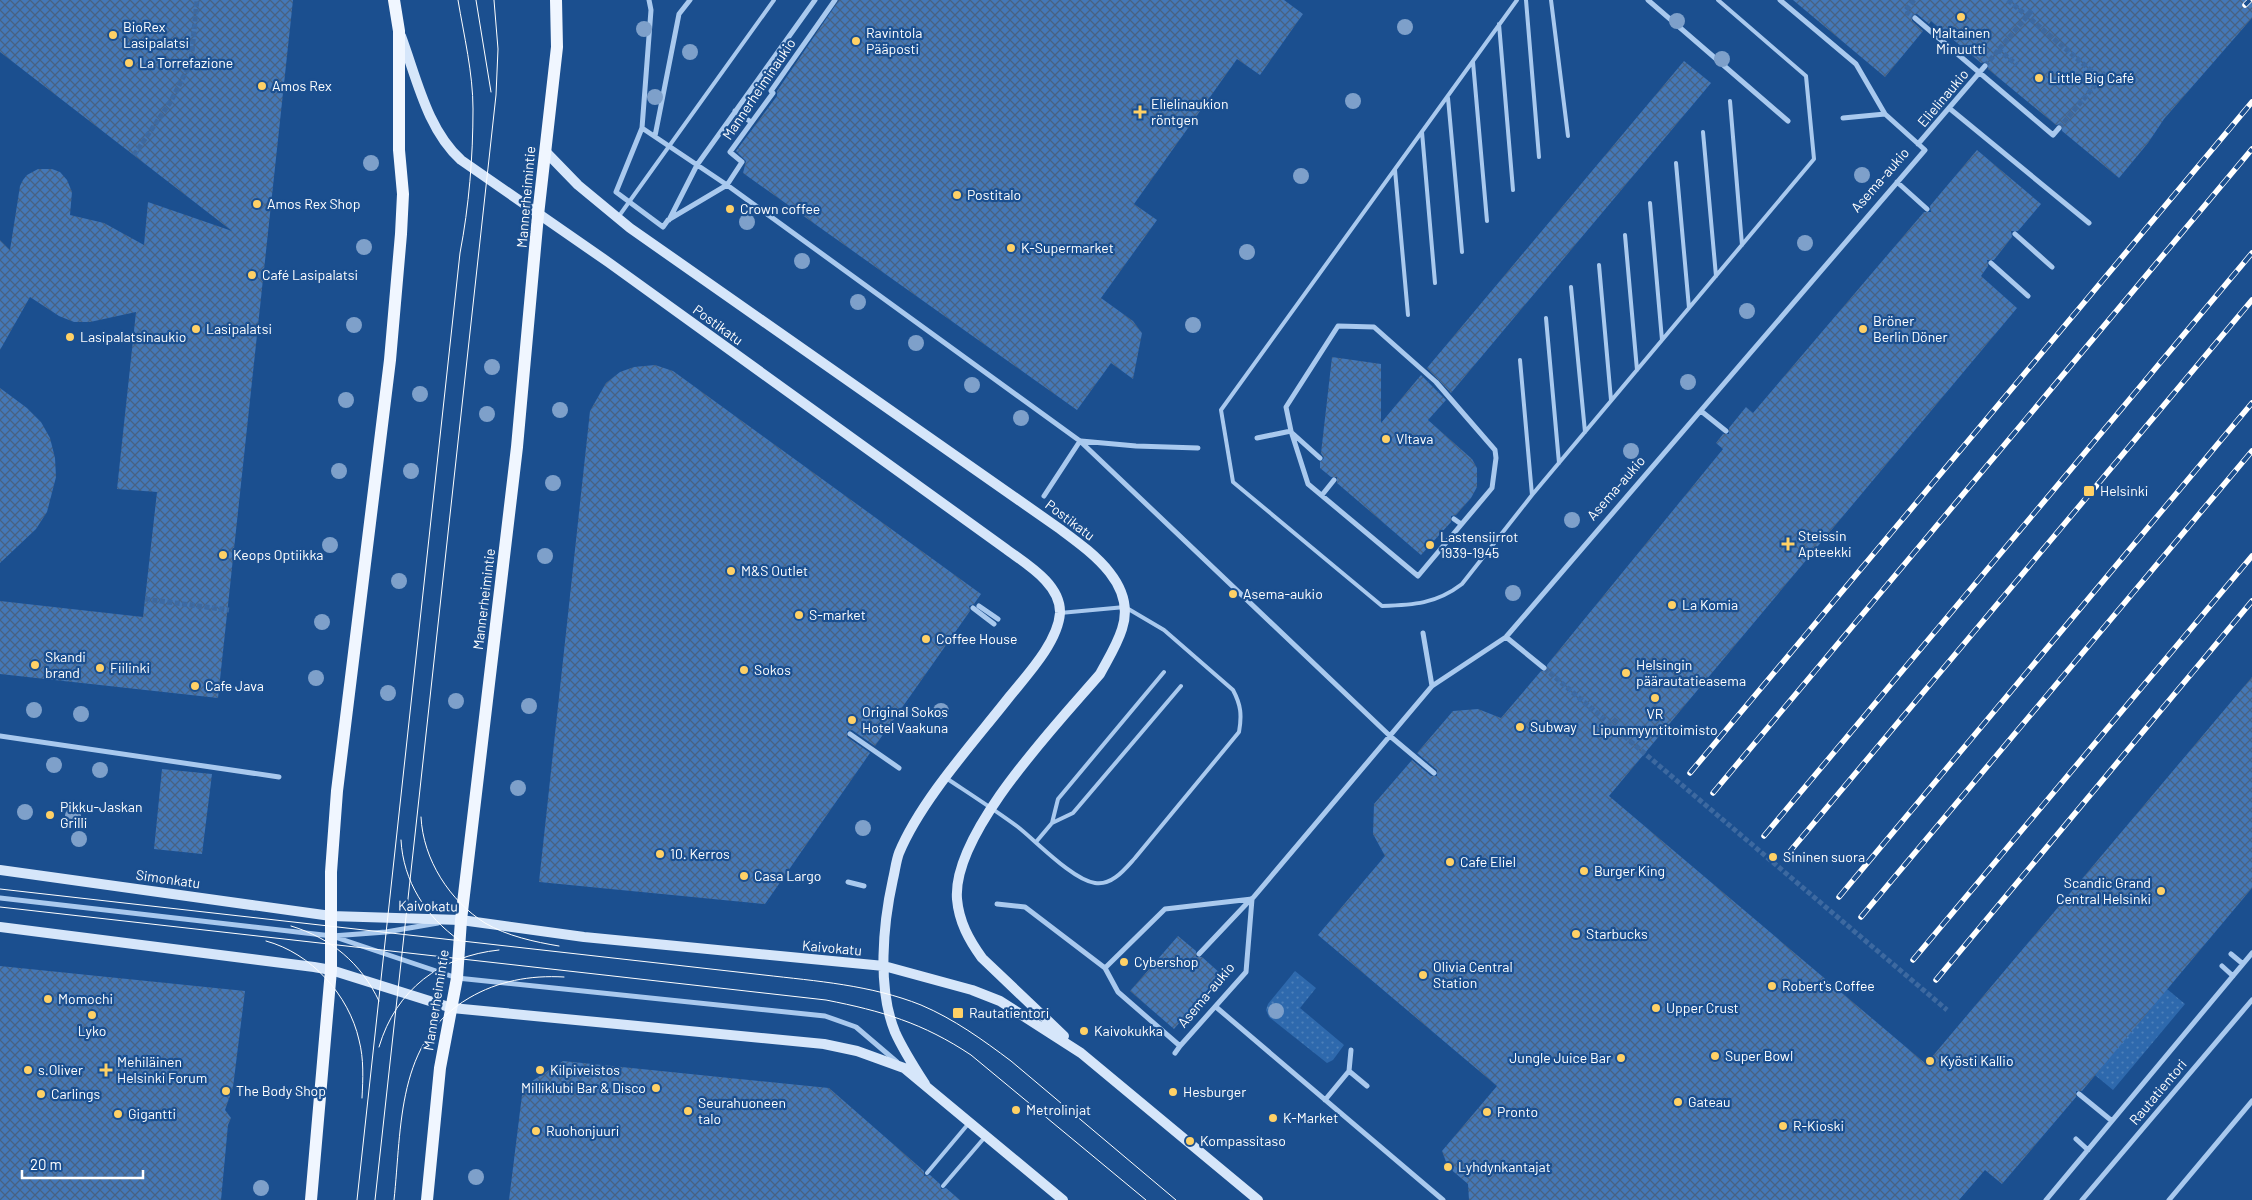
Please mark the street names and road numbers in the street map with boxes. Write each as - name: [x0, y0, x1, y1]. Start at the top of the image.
- street label: Mannerheiminaukio: [718, 35, 799, 143]
- street label: Elielinaukio: [1914, 65, 1972, 130]
- street label: Asema-aukio: [1847, 144, 1912, 215]
- street label: Mannerheimintie: [513, 145, 538, 249]
- street label: Postikatu: [690, 301, 747, 348]
- street label: Asema-aukio: [1583, 452, 1648, 523]
- street label: Postikatu: [1042, 495, 1098, 544]
- street label: Mannerheimintie: [469, 547, 498, 651]
- street label: Simonkatu: [135, 866, 201, 891]
- street label: Kaivokatu: [398, 896, 458, 915]
- street label: Kaivokatu: [801, 936, 863, 959]
- street label: Mannerheimintie: [419, 948, 452, 1052]
- street label: Asema-aukio: [1173, 959, 1238, 1031]
- street label: Rautatientori: [2125, 1055, 2190, 1128]

